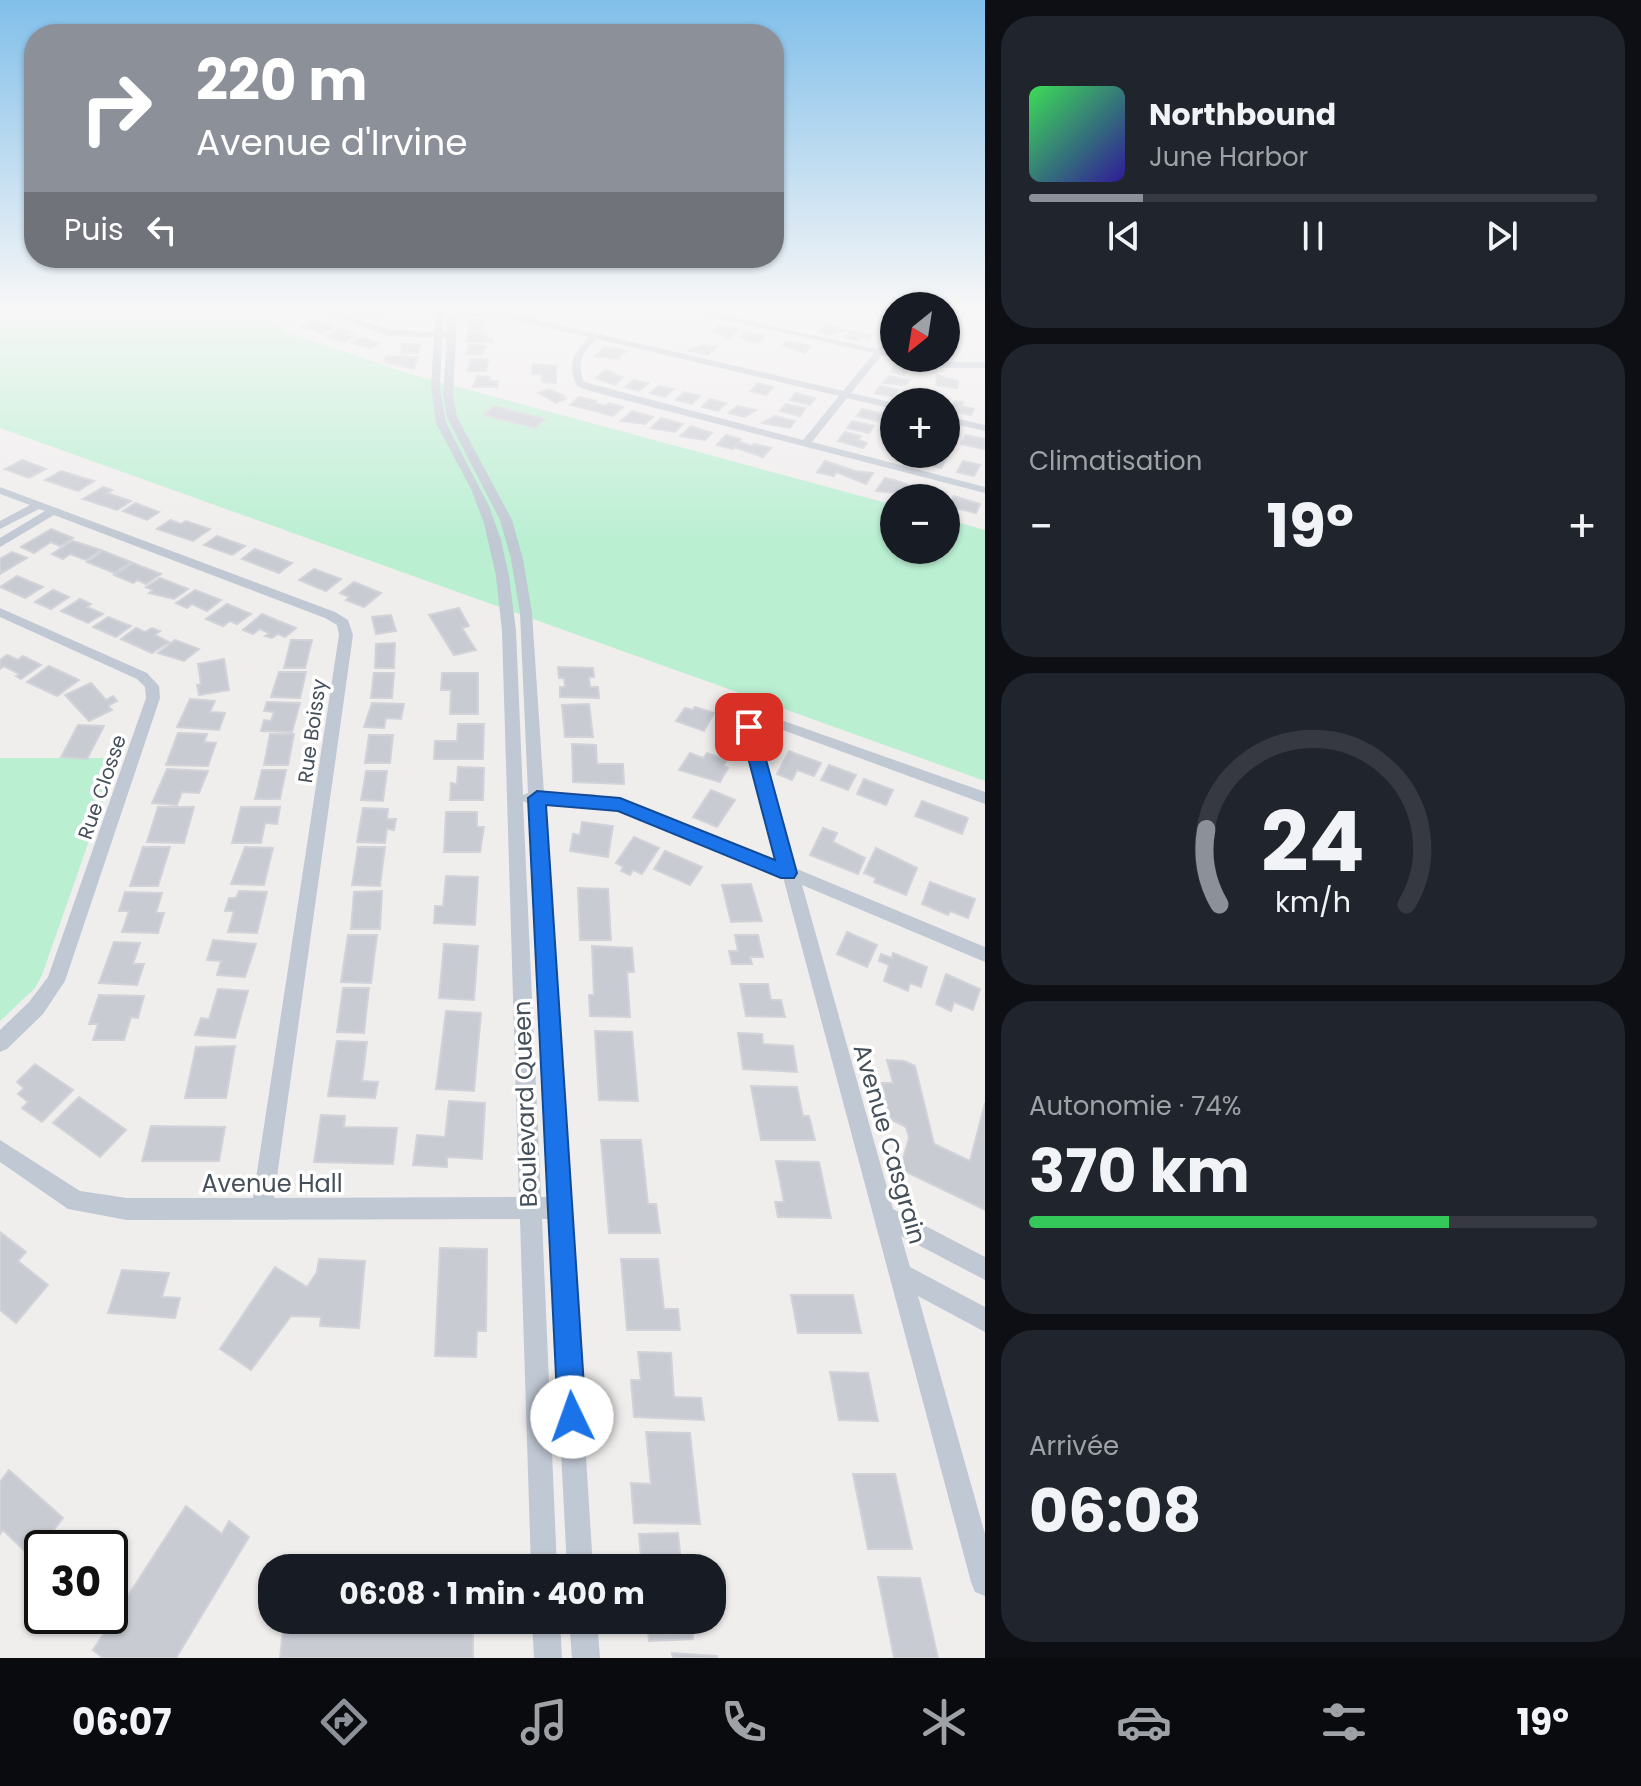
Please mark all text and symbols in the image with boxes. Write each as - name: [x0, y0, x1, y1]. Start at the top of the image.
- text: 220 m: [196, 41, 368, 120]
- icon: right: [64, 56, 168, 160]
- text: Northbound: [1149, 93, 1336, 136]
- text: Avenue d'Irvine: [196, 117, 468, 168]
- text: June Harbor: [1149, 139, 1308, 175]
- text: Puis: [64, 208, 124, 251]
- icon: left: [140, 208, 184, 252]
- icon: previous: [1102, 214, 1146, 258]
- icon: pause: [1291, 214, 1335, 258]
- icon: next: [1480, 214, 1524, 258]
- north arrow: [880, 292, 960, 372]
- map controls: [880, 292, 960, 564]
- button: +: [880, 388, 960, 468]
- text: Climatisation: [1029, 443, 1202, 479]
- button: −: [880, 484, 960, 564]
- text: 19°: [1266, 484, 1354, 568]
- text: −: [1029, 496, 1053, 557]
- text: +: [1567, 496, 1597, 557]
- street label: Rue Boissy: [291, 677, 333, 785]
- pin: [715, 693, 783, 761]
- icon: arrive: [727, 705, 771, 749]
- street label: Rue Closse: [71, 731, 133, 843]
- text: 24: [1261, 784, 1365, 900]
- text: km/h: [1275, 882, 1351, 922]
- street label: Boulevard Queen: [505, 1000, 545, 1208]
- street label: Avenue Casgrain: [846, 1040, 934, 1248]
- text: Autonomie · 74%: [1029, 1088, 1242, 1124]
- text: 370 km: [1029, 1129, 1250, 1213]
- street label: Avenue Hall: [201, 1167, 343, 1200]
- position arrow: [530, 1375, 614, 1459]
- text: Arrivée: [1029, 1428, 1119, 1464]
- text: 06:08: [1029, 1469, 1201, 1553]
- speed limit sign: 30: [24, 1530, 128, 1634]
- text: 06:08 · 1 min · 400 m: [339, 1572, 645, 1615]
- icon: directions: [316, 1694, 372, 1750]
- icon: music: [516, 1694, 572, 1750]
- icon: phone: [716, 1694, 772, 1750]
- icon: climate: [916, 1694, 972, 1750]
- icon: car: [1116, 1694, 1172, 1750]
- icon: filters: [1316, 1694, 1372, 1750]
- text: 06:07: [72, 1697, 171, 1748]
- text: 19°: [1517, 1697, 1569, 1748]

